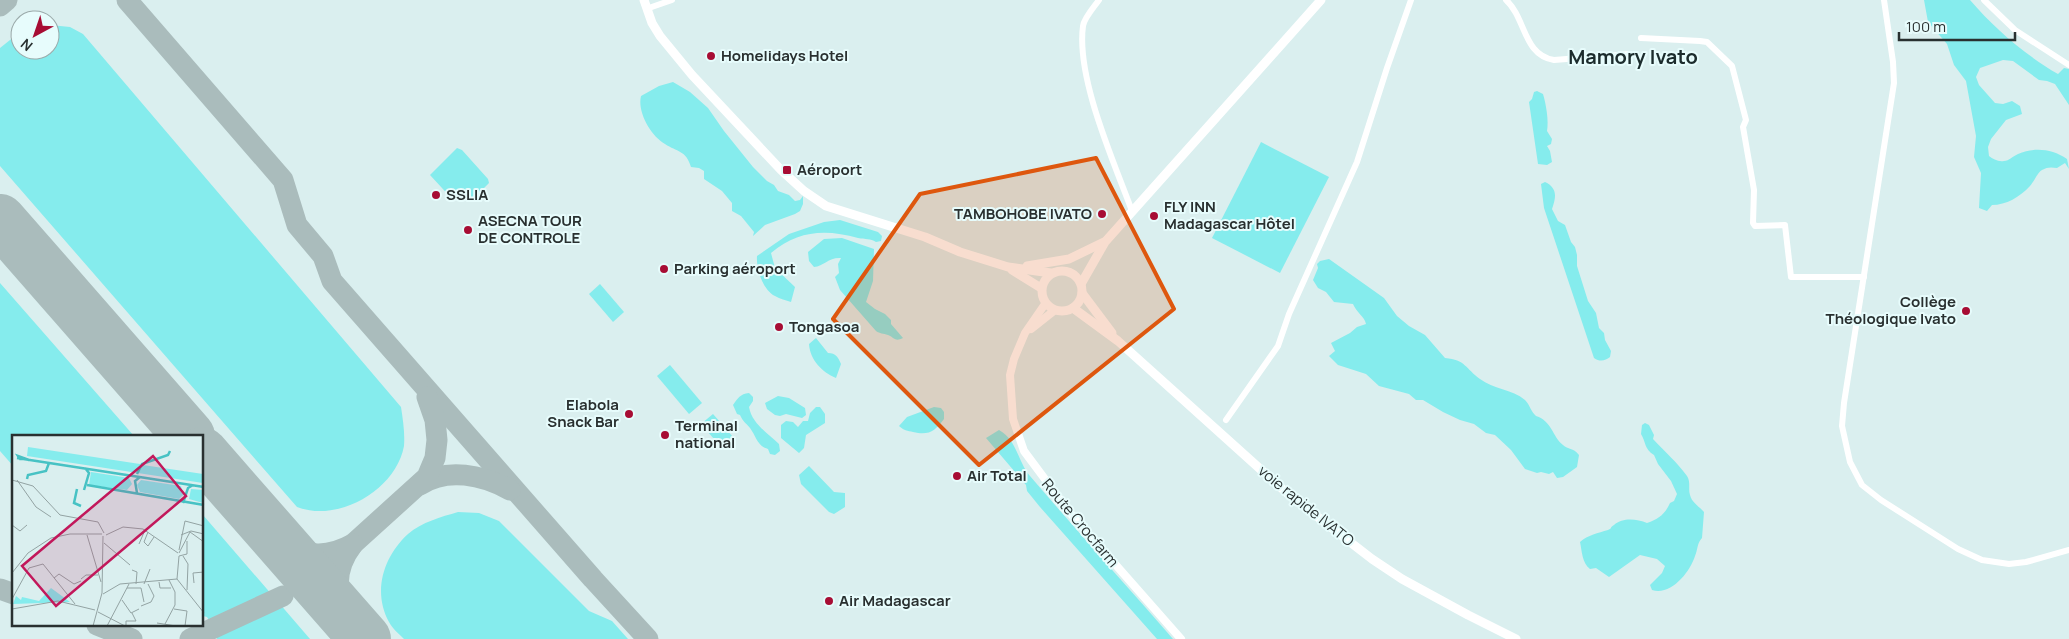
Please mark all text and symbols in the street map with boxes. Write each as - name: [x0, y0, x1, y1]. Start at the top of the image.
- north arrow: [10, 10, 60, 60]
- scale bar: [1899, 10, 2015, 42]
- text: 100 m: [1906, 16, 1946, 37]
- text: N: [16, 35, 36, 56]
- district label: Mamory Ivato: [1568, 43, 1698, 70]
- place label: Homelidays Hotel: [721, 45, 848, 66]
- marker: Homelidays Hotel: [705, 50, 717, 62]
- place label: Aéroport: [797, 159, 862, 180]
- marker: Aéroport: [781, 164, 793, 176]
- place label: SSLIA: [446, 184, 488, 205]
- marker: SSLIA: [430, 189, 442, 201]
- place label: FLY INN Madagascar Hôtel: [1164, 196, 1295, 234]
- place label: TAMBOHOBE IVATO: [954, 203, 1092, 224]
- marker: TAMBOHOBE IVATO: [1096, 208, 1108, 220]
- place label: ASECNA TOUR DE CONTROLE: [478, 210, 582, 248]
- marker: FLY INN Madagascar Hôtel: [1148, 210, 1160, 222]
- marker: ASECNA TOUR DE CONTROLE: [462, 224, 474, 236]
- place label: Parking aéroport: [674, 258, 796, 279]
- marker: Parking aéroport: [658, 263, 670, 275]
- place label: Collège Théologique Ivato: [1826, 291, 1956, 329]
- marker: Collège Théologique Ivato: [1960, 305, 1972, 317]
- place label: Tongasoa: [789, 316, 859, 337]
- marker: Tongasoa: [773, 321, 785, 333]
- place label: Elabola Snack Bar: [547, 394, 619, 432]
- marker: Elabola Snack Bar: [623, 408, 635, 420]
- place label: Terminal national: [675, 415, 738, 453]
- marker: Terminal national: [659, 429, 671, 441]
- inset map: [12, 435, 204, 626]
- street label: voie rapide IVATO: [1254, 460, 1359, 551]
- place label: Air Total: [967, 465, 1027, 486]
- marker: Air Total: [951, 470, 963, 482]
- street label: Route Crocfarm: [1037, 474, 1124, 571]
- place label: Air Madagascar: [839, 590, 951, 611]
- marker: Air Madagascar: [823, 595, 835, 607]

